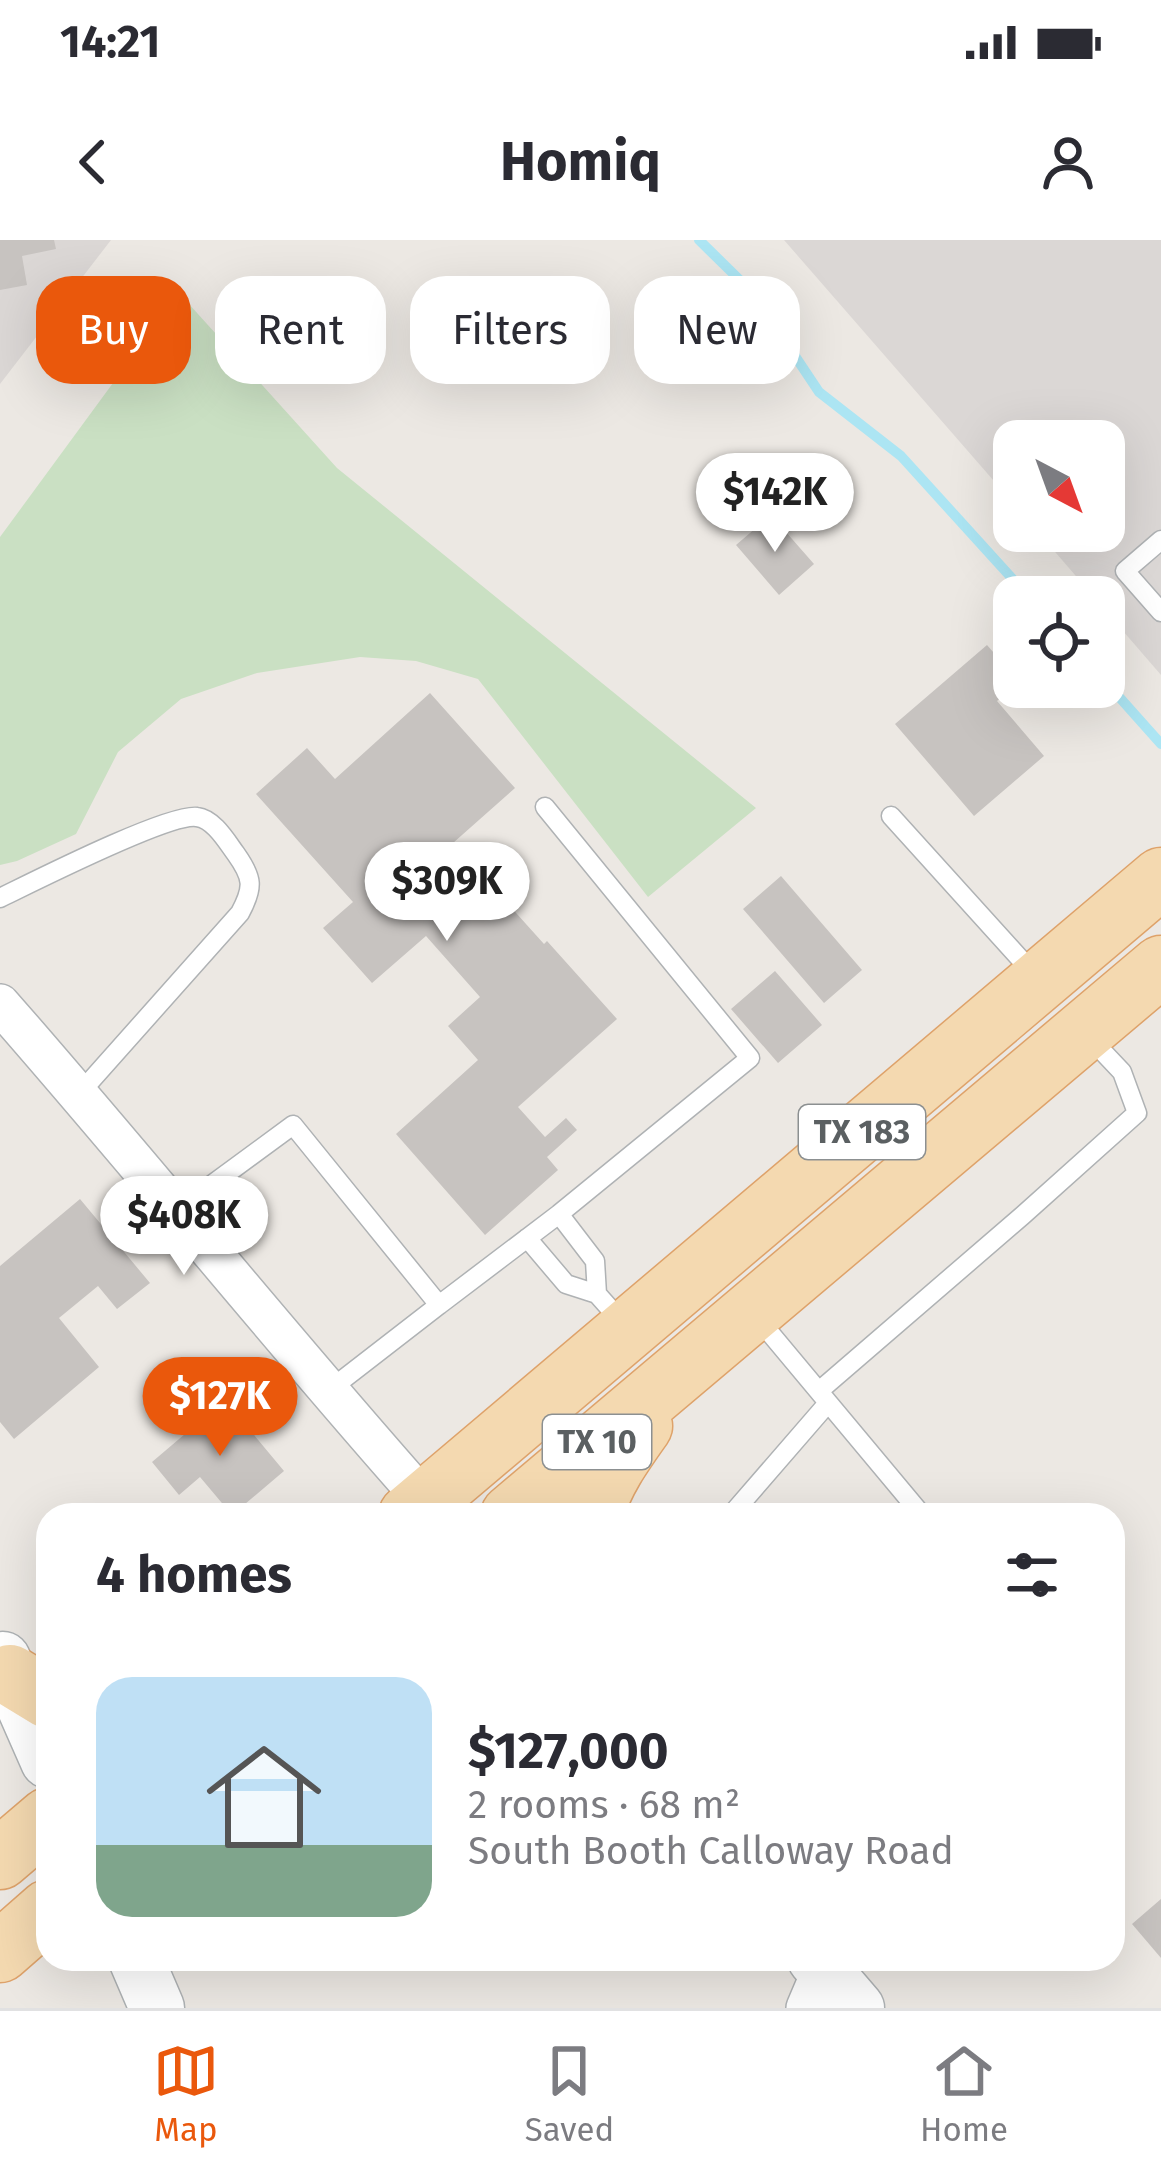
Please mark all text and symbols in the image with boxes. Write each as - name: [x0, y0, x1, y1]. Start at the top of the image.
- text: 14:21: [60, 15, 160, 69]
- icon: back: [60, 129, 126, 195]
- icon: person: [1035, 129, 1101, 195]
- text: Homiq: [500, 130, 661, 194]
- chip: Buy: [36, 276, 191, 384]
- chip: Rent: [215, 276, 386, 384]
- chip: Filters: [410, 276, 610, 384]
- chip: New: [634, 276, 800, 384]
- north arrow: [993, 420, 1125, 552]
- map controls: [993, 420, 1125, 708]
- pin: $142K: [691, 453, 859, 555]
- text: $142K: [723, 469, 827, 515]
- button: locate: [993, 576, 1125, 708]
- pin: $309K: [363, 842, 531, 944]
- text: $309K: [392, 858, 502, 904]
- road number: TX 183: [799, 1105, 925, 1159]
- pin: $408K: [100, 1176, 268, 1278]
- text: $408K: [127, 1192, 241, 1238]
- pin: $127K: [136, 1357, 304, 1459]
- text: $127K: [170, 1373, 270, 1419]
- road number: TX 10: [543, 1415, 651, 1469]
- icon: filters: [999, 1542, 1065, 1608]
- text: 4 homes: [96, 1544, 292, 1606]
- text: $127,000: [468, 1720, 669, 1782]
- icon: home: [192, 1725, 336, 1869]
- text: 2 rooms · 68 m²: [468, 1782, 740, 1828]
- text: South Booth Calloway Road: [468, 1828, 954, 1874]
- tab: Map: [153, 2038, 219, 2150]
- tab: Saved: [525, 2038, 614, 2150]
- tab: Home: [920, 2038, 1008, 2150]

